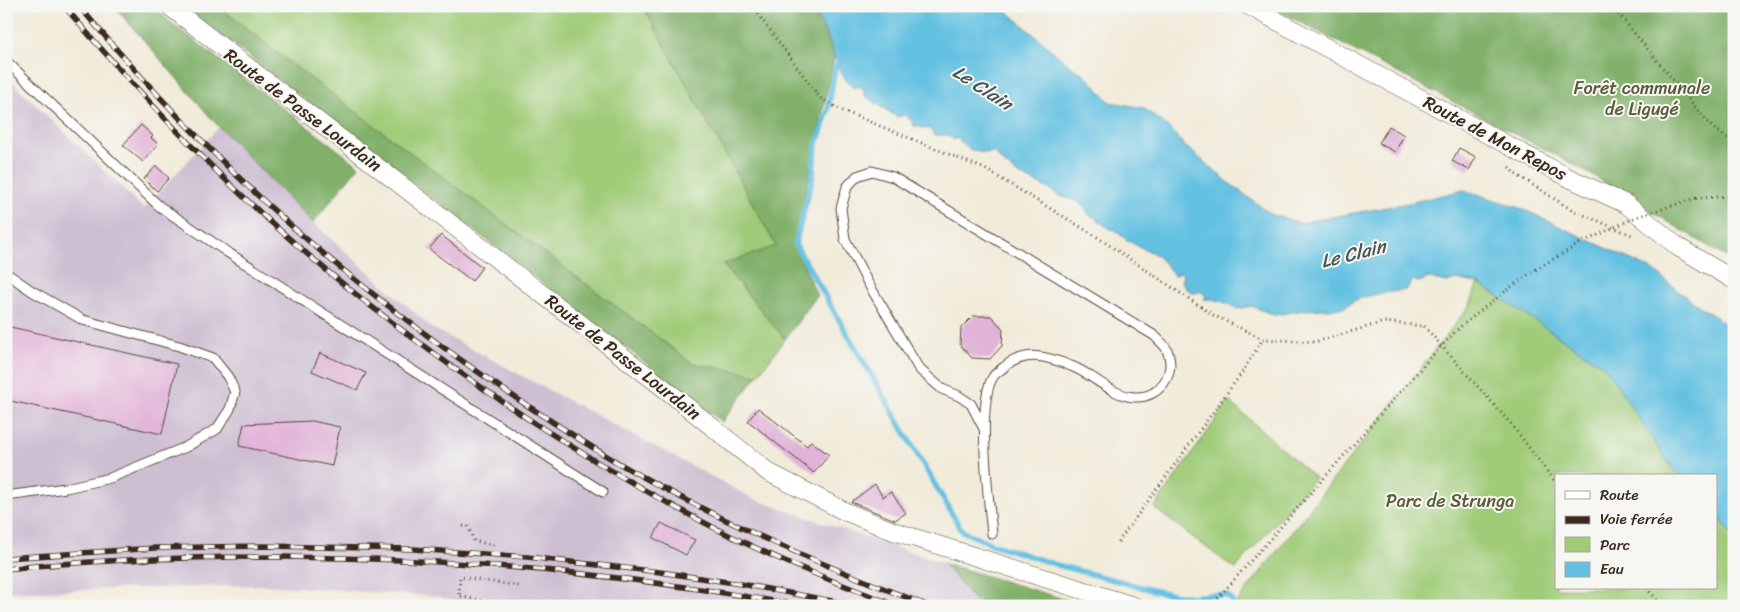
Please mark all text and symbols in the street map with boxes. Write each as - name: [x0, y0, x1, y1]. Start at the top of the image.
- street label: Route de Passe Lourdain: [217, 40, 389, 180]
- water label: Le Clain: [946, 56, 1021, 120]
- park label: Forêt communale de Ligugé: [1574, 72, 1710, 125]
- street label: Route de Mon Repos: [1417, 87, 1573, 190]
- water label: Le Clain: [1317, 229, 1391, 277]
- street label: Route de Passe Lourdain: [538, 286, 708, 429]
- legend: [1555, 474, 1718, 590]
- text: Route: [1600, 482, 1639, 508]
- park label: Parc de Strunga: [1386, 485, 1514, 517]
- text: Voie ferrée: [1600, 506, 1673, 532]
- text: Parc: [1600, 532, 1630, 558]
- text: Eau: [1600, 556, 1624, 582]

